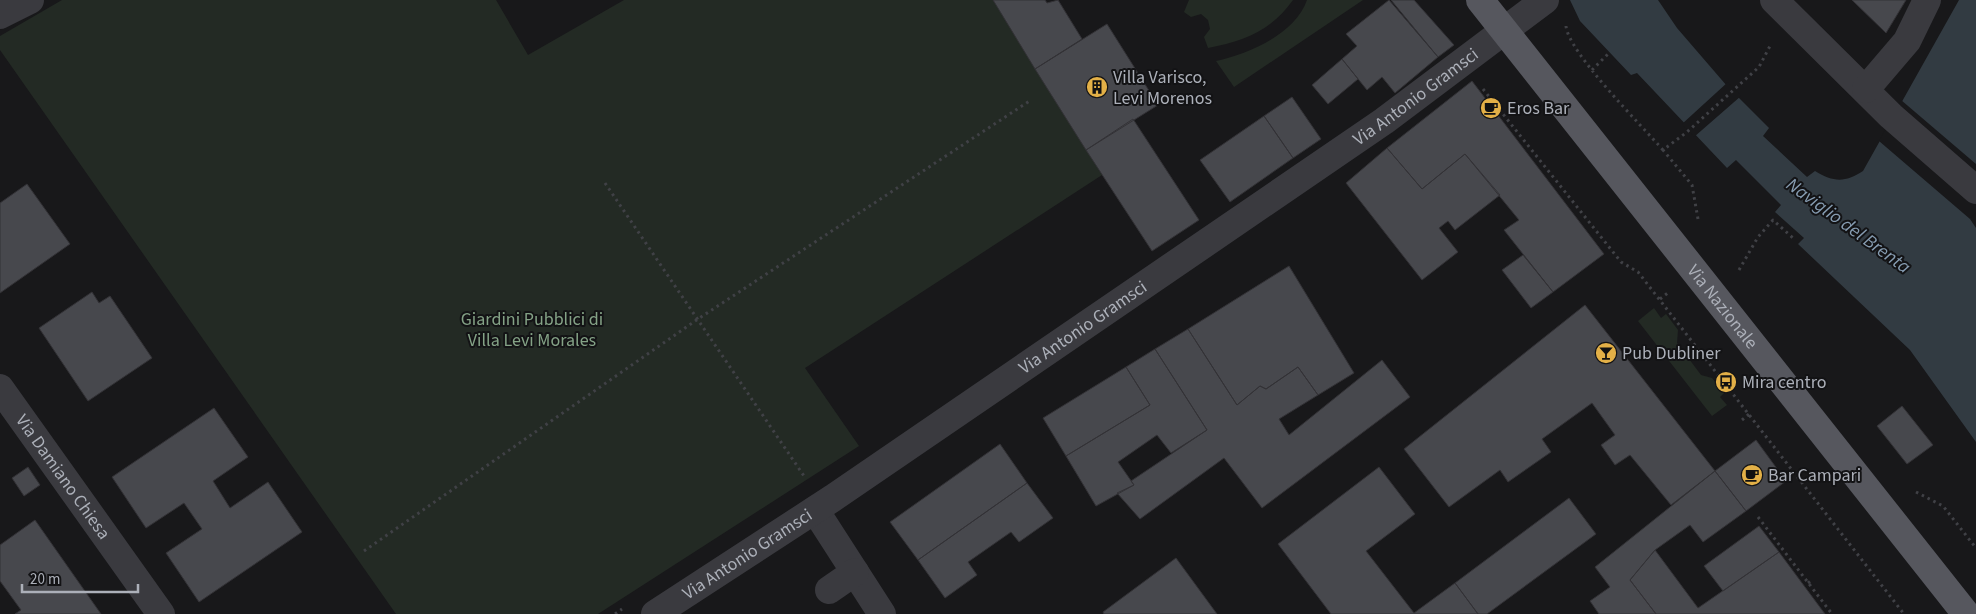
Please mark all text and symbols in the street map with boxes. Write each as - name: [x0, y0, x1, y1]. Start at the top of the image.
- street label: Via Antonio Gramsci: [1348, 42, 1484, 151]
- place label: Villa Varisco, Levi Morenos: [1113, 65, 1212, 111]
- building icon: Villa Varisco, Levi Morenos: [1085, 75, 1109, 99]
- cafe icon: Eros Bar: [1479, 96, 1503, 120]
- place label: Eros Bar: [1507, 96, 1570, 121]
- water label: Naviglio del Brenta: [1780, 172, 1916, 280]
- street label: Via Nazionale: [1681, 259, 1764, 354]
- street label: Via Antonio Gramsci: [1014, 274, 1152, 380]
- park label: Giardini Pubblici di Villa Levi Morales: [461, 307, 603, 353]
- bar icon: Pub Dubliner: [1594, 341, 1618, 365]
- place label: Pub Dubliner: [1622, 341, 1721, 366]
- bus stop icon: Mira centro: [1714, 370, 1738, 394]
- place label: Mira centro: [1742, 370, 1827, 395]
- street label: Via Damiano Chiesa: [10, 409, 116, 544]
- cafe icon: Bar Campari: [1740, 463, 1764, 487]
- place label: Bar Campari: [1768, 463, 1861, 488]
- street label: Via Antonio Gramsci: [677, 502, 817, 605]
- scale bar: [22, 562, 139, 594]
- text: 20 m: [30, 569, 60, 590]

